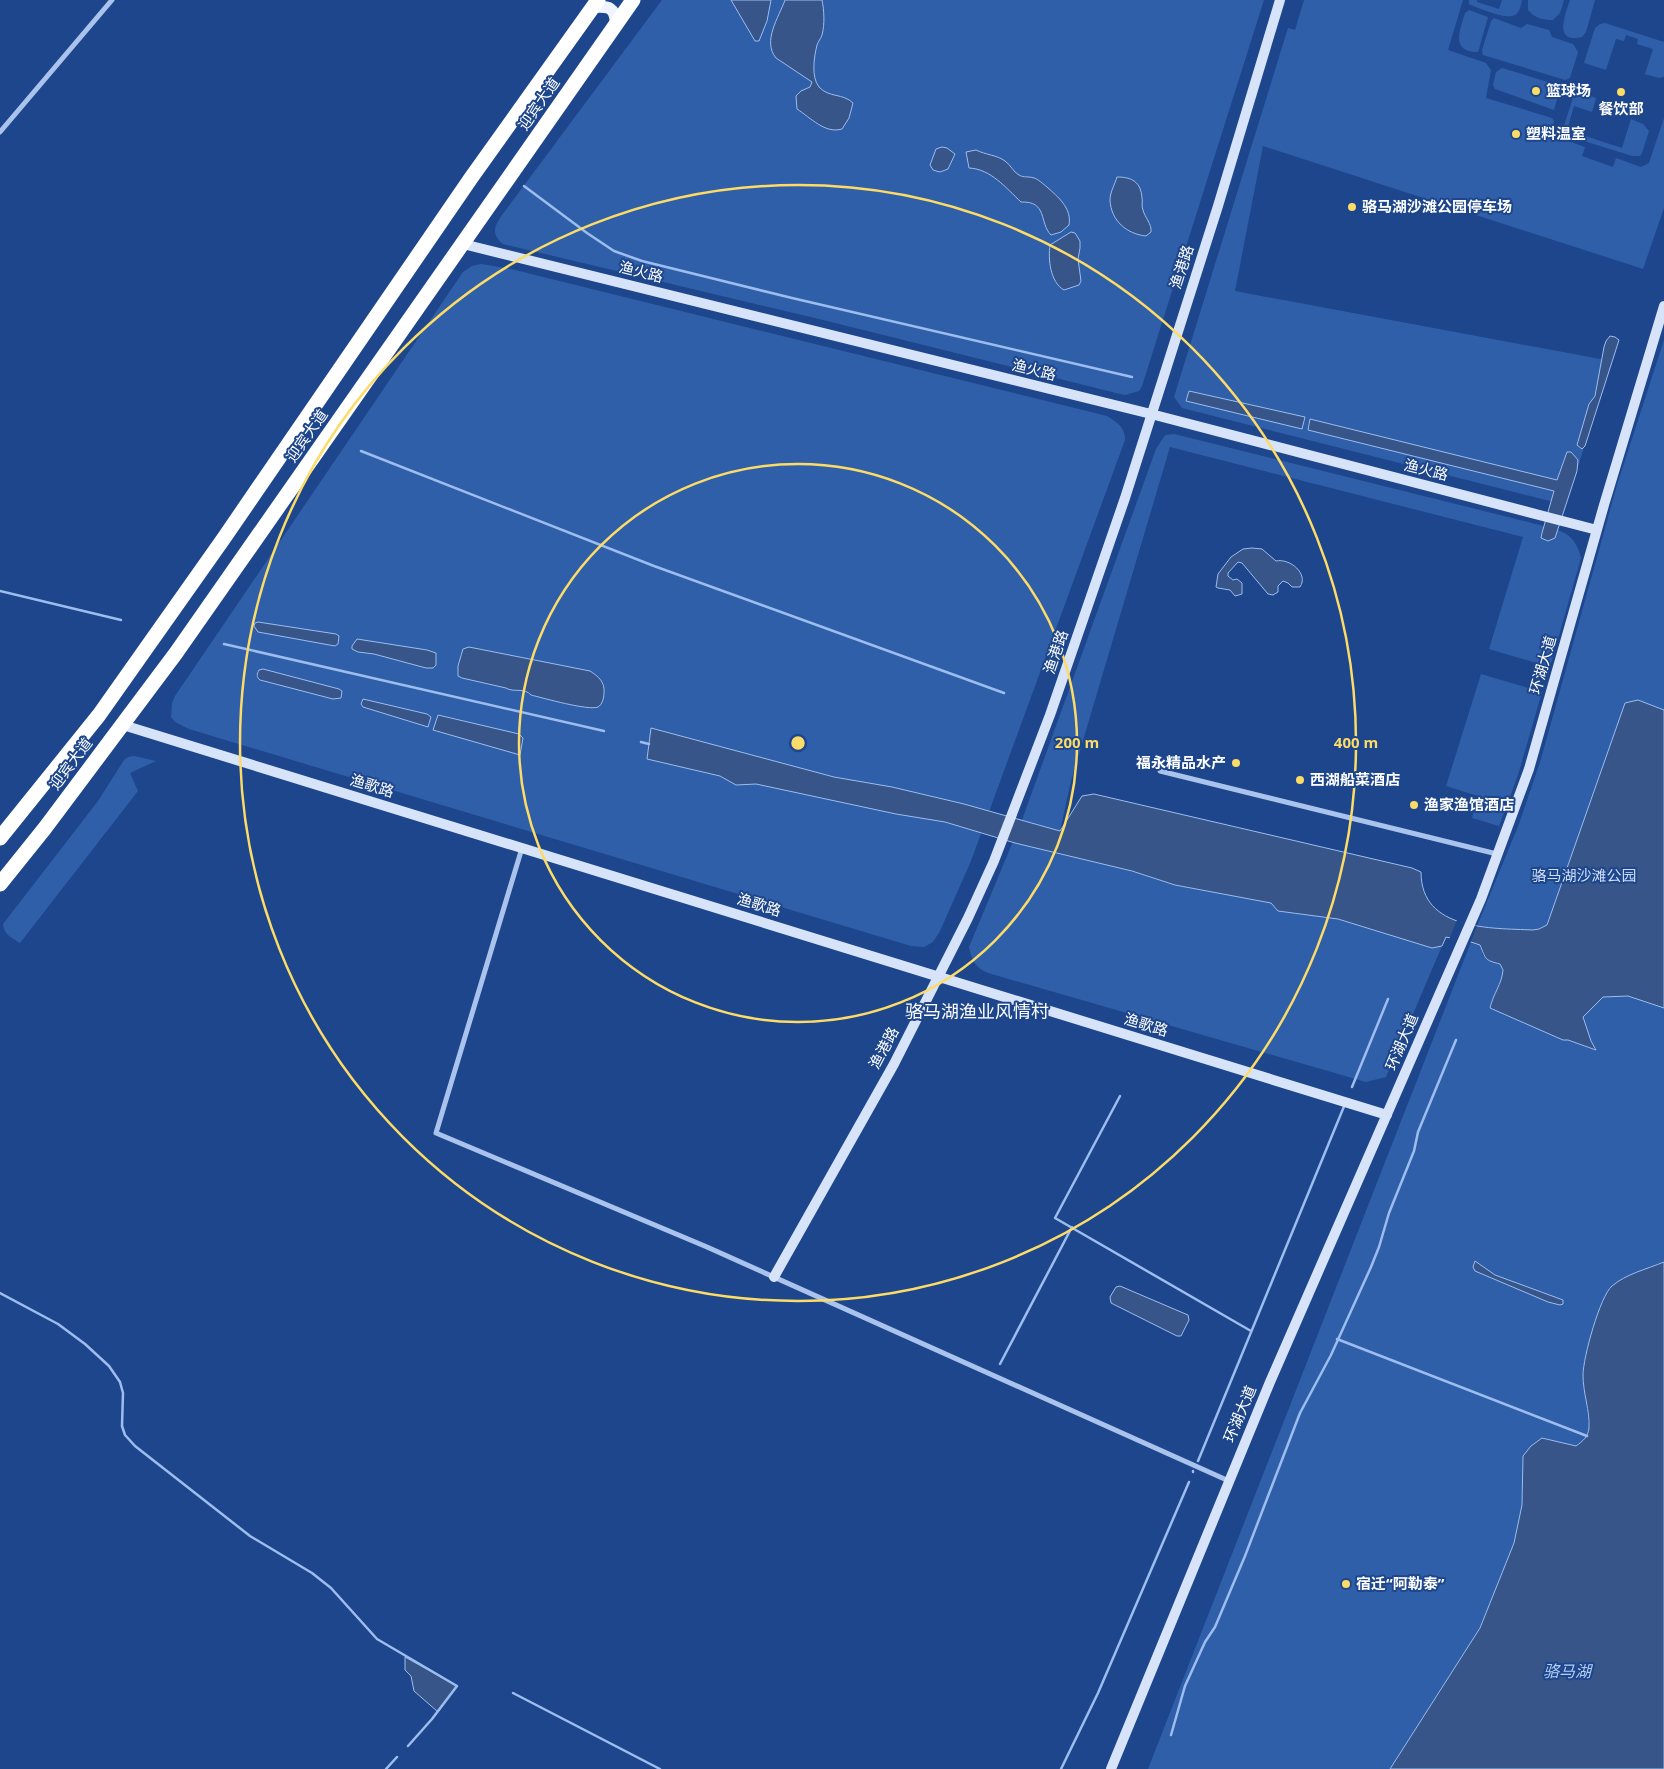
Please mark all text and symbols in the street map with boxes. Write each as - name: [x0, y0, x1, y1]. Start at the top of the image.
- street label: 迎宾大道: [513, 73, 564, 134]
- place label: 篮球场: [1546, 80, 1591, 100]
- marker: 篮球场: [1530, 85, 1542, 97]
- marker: 餐饮部: [1615, 86, 1627, 98]
- place label: 餐饮部: [1598, 98, 1644, 118]
- place label: 塑料温室: [1526, 123, 1586, 143]
- marker: 塑料温室: [1510, 128, 1522, 140]
- place label: 骆马湖沙滩公园停车场: [1362, 196, 1512, 216]
- marker: 骆马湖沙滩公园停车场: [1346, 201, 1358, 213]
- street label: 渔港路: [1165, 242, 1198, 291]
- street label: 渔火路: [617, 256, 666, 286]
- street label: 渔火路: [1010, 354, 1059, 384]
- street label: 迎宾大道: [281, 405, 332, 466]
- street label: 渔火路: [1402, 454, 1451, 484]
- street label: 渔港路: [1038, 627, 1072, 676]
- street label: 环湖大道: [1524, 633, 1560, 696]
- text: 200 m: [1055, 732, 1099, 752]
- text: 400 m: [1334, 732, 1378, 752]
- street label: 迎宾大道: [44, 733, 96, 793]
- centre of rings: [789, 734, 807, 752]
- place label: 福永精品水产: [1136, 752, 1226, 772]
- marker: 福永精品水产: [1230, 757, 1242, 769]
- street label: 渔歌路: [348, 769, 397, 801]
- place label: 西湖船菜酒店: [1310, 769, 1400, 789]
- marker: 西湖船菜酒店: [1294, 774, 1306, 786]
- place label: 渔家渔馆酒店: [1424, 794, 1514, 814]
- marker: 渔家渔馆酒店: [1408, 799, 1420, 811]
- park label: 骆马湖沙滩公园: [1531, 865, 1637, 885]
- street label: 渔歌路: [735, 888, 784, 920]
- district label: 骆马湖渔业风情村: [905, 999, 1049, 1023]
- street label: 渔歌路: [1122, 1008, 1171, 1040]
- street label: 环湖大道: [1380, 1010, 1422, 1073]
- street label: 渔港路: [864, 1023, 903, 1072]
- street label: 环湖大道: [1218, 1382, 1260, 1445]
- place label: 宿迁“阿勒泰”: [1356, 1573, 1445, 1593]
- marker: 宿迁“阿勒泰”: [1340, 1578, 1352, 1590]
- water label: 骆马湖: [1543, 1660, 1594, 1682]

